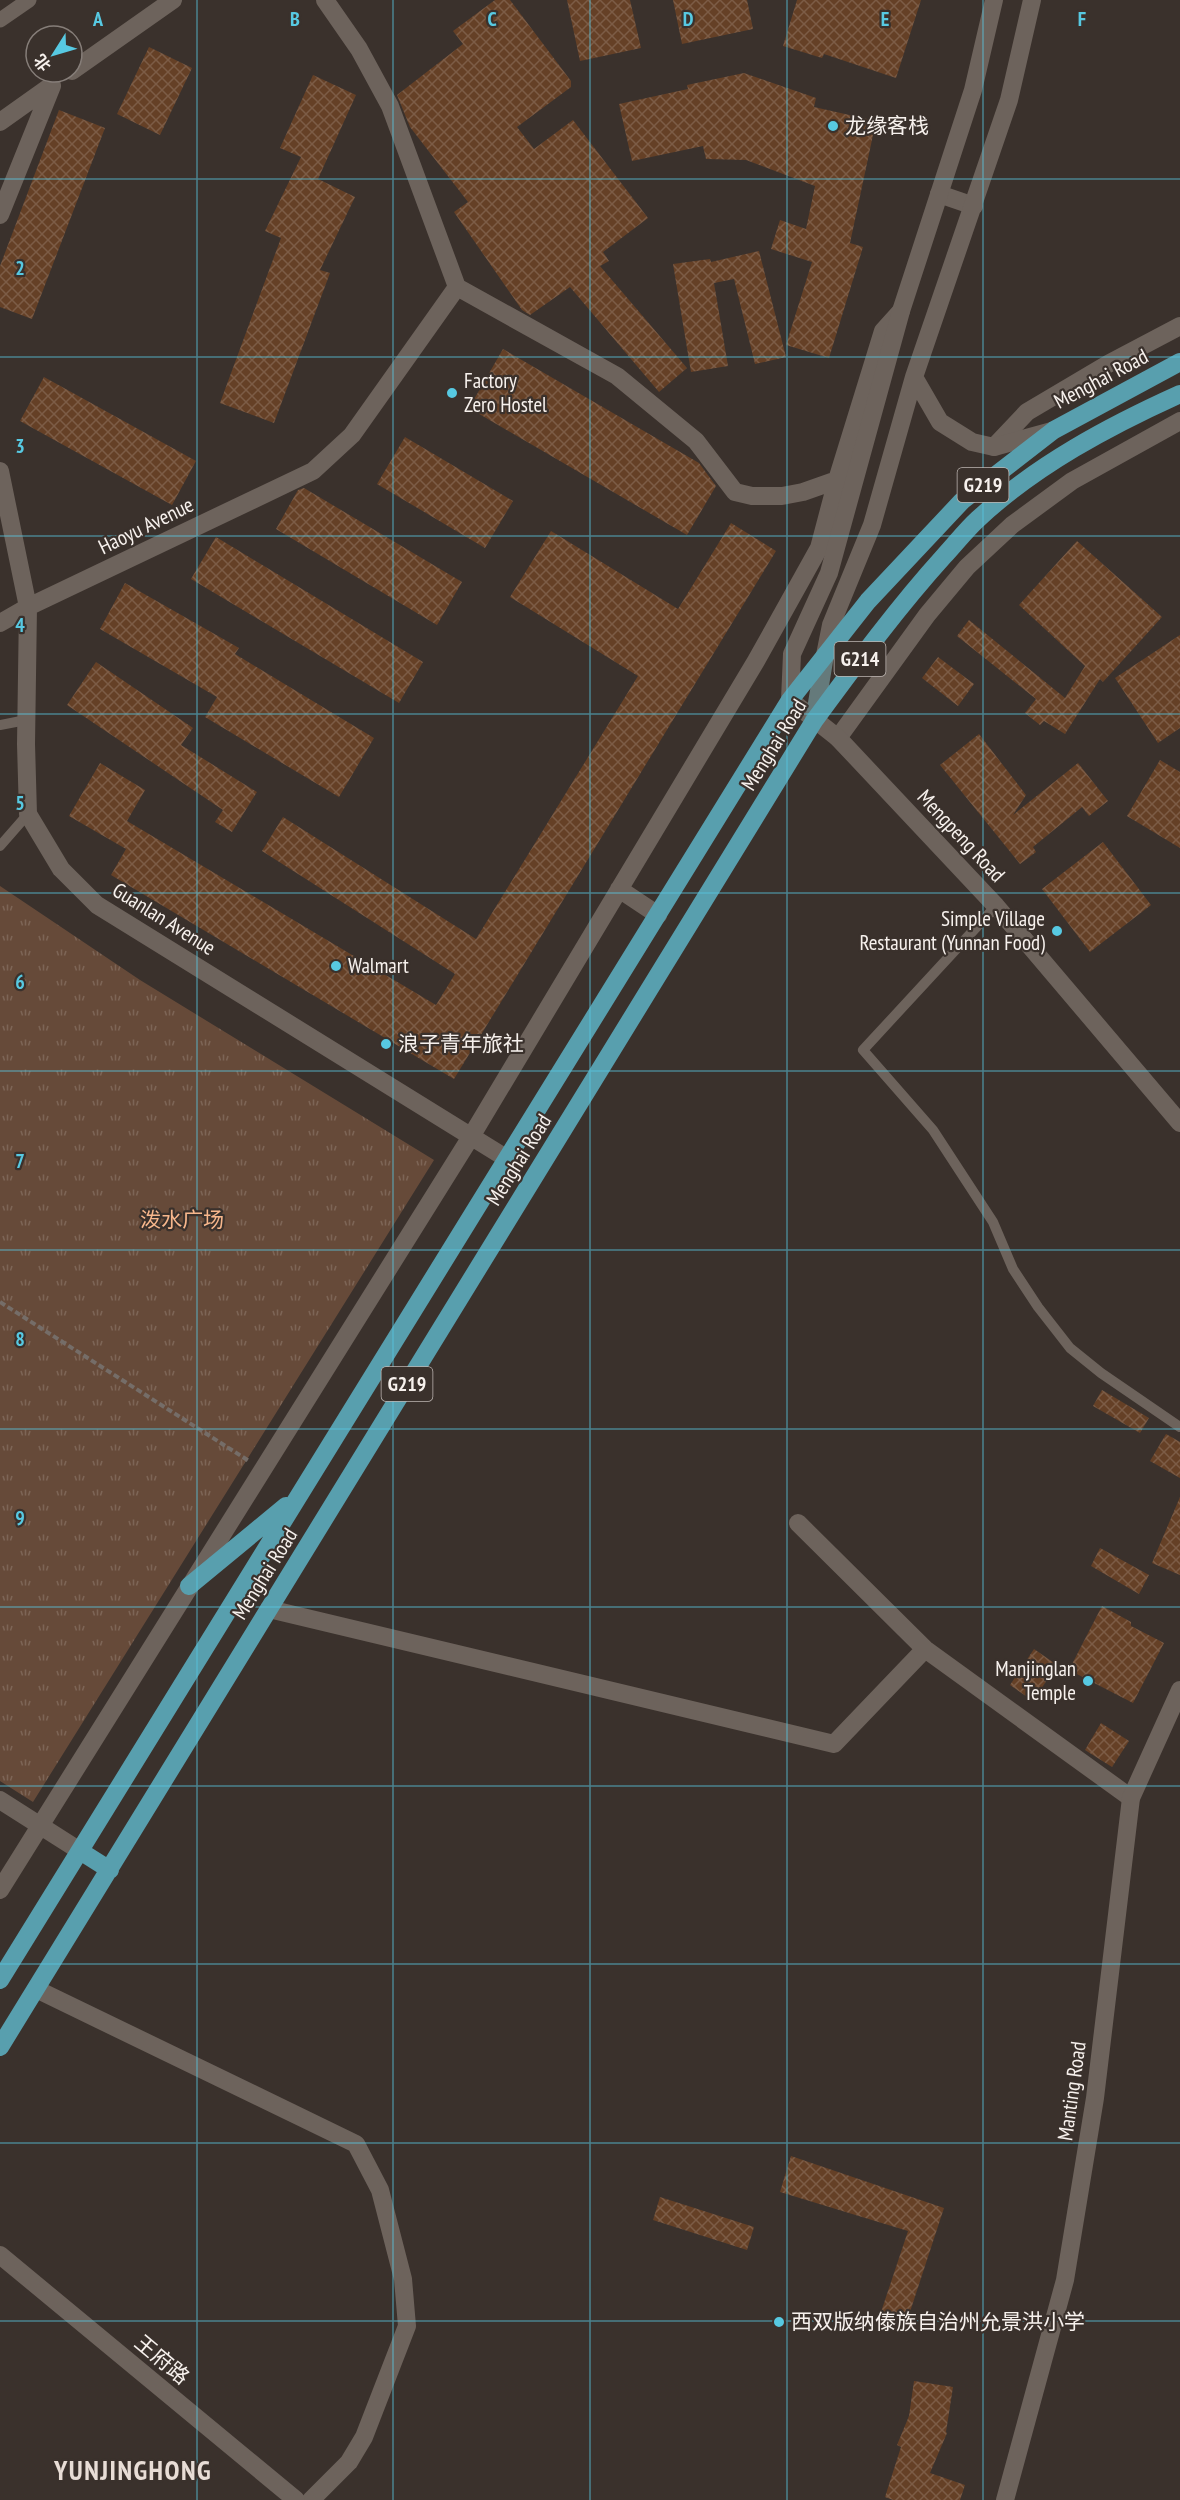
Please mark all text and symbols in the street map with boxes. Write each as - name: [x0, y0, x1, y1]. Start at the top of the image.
- text: A: [92, 6, 104, 32]
- text: B: [290, 6, 300, 32]
- text: C: [487, 6, 497, 32]
- text: D: [683, 6, 694, 32]
- text: E: [881, 6, 889, 32]
- text: F: [1078, 6, 1086, 32]
- north arrow: [24, 24, 84, 84]
- text: 北: [29, 51, 55, 75]
- place label: 龙缘客栈: [845, 112, 929, 139]
- marker: 龙缘客栈: [826, 119, 840, 133]
- text: 2: [15, 255, 25, 281]
- street label: Menghai Road: [1049, 343, 1152, 415]
- place label: Factory Zero Hostel: [464, 367, 547, 418]
- marker: Factory Zero Hostel: [445, 386, 459, 400]
- text: 3: [15, 433, 25, 459]
- road number: G219: [958, 468, 1008, 502]
- street label: Haoyu Avenue: [94, 491, 198, 560]
- text: 4: [15, 612, 25, 638]
- road number: G214: [834, 642, 886, 676]
- street label: Menghai Road: [735, 694, 812, 795]
- street label: Mengpeng Road: [912, 784, 1011, 888]
- text: 5: [15, 790, 25, 816]
- street label: Guanlan Avenue: [108, 876, 221, 961]
- place label: Simple Village Restaurant (Yunnan Food): [859, 905, 1045, 956]
- marker: Simple Village Restaurant (Yunnan Food): [1050, 924, 1064, 938]
- place label: Walmart: [348, 952, 409, 979]
- marker: Walmart: [329, 959, 343, 973]
- text: 6: [15, 969, 25, 995]
- place label: 浪子青年旅社: [398, 1030, 524, 1057]
- marker: 浪子青年旅社: [379, 1037, 393, 1051]
- street label: Menghai Road: [480, 1109, 557, 1210]
- text: 7: [15, 1148, 25, 1174]
- park label: 泼水广场: [140, 1206, 224, 1233]
- text: 8: [15, 1326, 25, 1352]
- road number: G219: [382, 1367, 432, 1401]
- text: 9: [15, 1505, 25, 1531]
- street label: Menghai Road: [226, 1523, 303, 1624]
- place label: Manjinglan Temple: [995, 1655, 1076, 1706]
- marker: Manjinglan Temple: [1081, 1674, 1095, 1688]
- street label: Manting Road: [1051, 2040, 1092, 2142]
- place label: 西双版纳傣族自治州允景洪小学: [791, 2308, 1085, 2335]
- marker: 西双版纳傣族自治州允景洪小学: [772, 2315, 786, 2329]
- street label: 王府路: [130, 2329, 195, 2390]
- district label: YUNJINGHONG: [53, 2453, 212, 2487]

